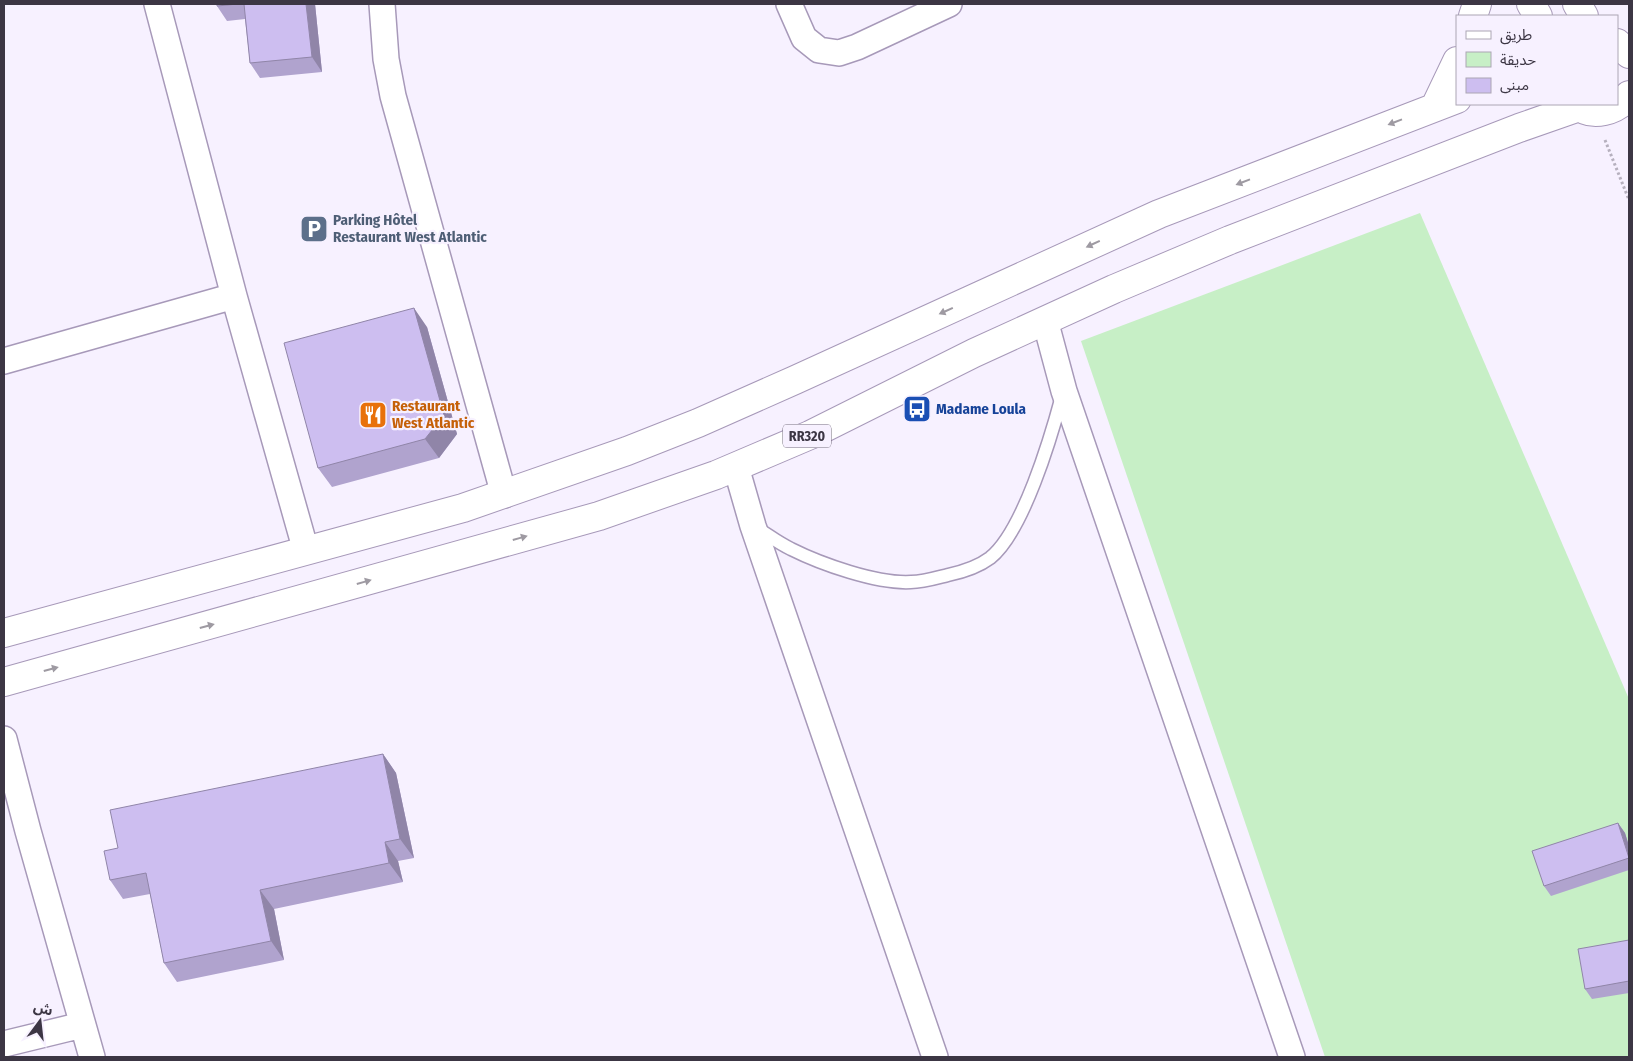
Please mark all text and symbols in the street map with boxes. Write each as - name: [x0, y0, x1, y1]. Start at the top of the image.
- legend: [1456, 15, 1618, 105]
- text: طريق: [1500, 26, 1532, 45]
- text: حديقة: [1500, 51, 1536, 69]
- text: مبنى: [1500, 76, 1529, 94]
- one-way arrow: [1388, 119, 1402, 127]
- one-way arrow: [1236, 179, 1251, 186]
- place label: Parking Hôtel Restaurant West Atlantic: [333, 211, 487, 246]
- parking icon: Parking Hôtel Restaurant West Atlantic: [299, 214, 329, 244]
- one-way arrow: [1086, 240, 1100, 248]
- one-way arrow: [939, 308, 953, 316]
- bus stop icon: Madame Loula: [902, 394, 932, 424]
- place label: Restaurant West Atlantic: [392, 397, 475, 432]
- restaurant icon: Restaurant West Atlantic: [358, 400, 388, 430]
- place label: Madame Loula: [936, 400, 1027, 418]
- road number: RR320: [783, 424, 831, 448]
- one-way arrow: [513, 534, 528, 542]
- one-way arrow: [356, 578, 371, 586]
- one-way arrow: [200, 621, 215, 629]
- one-way arrow: [43, 665, 58, 673]
- north arrow: [15, 996, 65, 1046]
- text: ش: [32, 998, 55, 1020]

